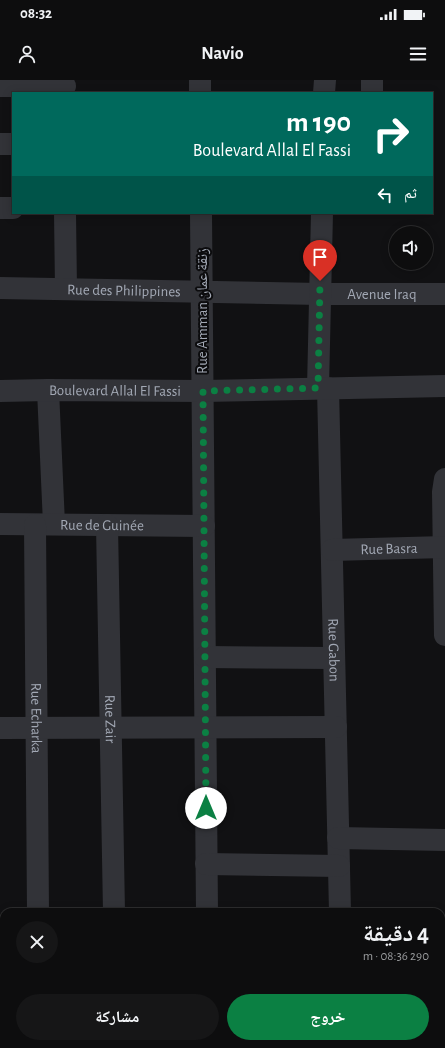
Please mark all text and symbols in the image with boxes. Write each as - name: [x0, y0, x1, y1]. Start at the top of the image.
- text: 08:32: [20, 6, 52, 21]
- icon: person: [16, 43, 38, 65]
- icon: menu: [407, 43, 429, 65]
- text: Navio: [201, 45, 244, 63]
- icon: right: [365, 108, 417, 160]
- text: 190 m: [286, 109, 351, 137]
- text: Boulevard Allal El Fassi: [193, 142, 351, 160]
- icon: left: [374, 184, 396, 206]
- text: ثم: [404, 186, 417, 201]
- map controls: [389, 226, 433, 270]
- button: sound: [389, 226, 433, 270]
- pin: [303, 240, 337, 281]
- icon: arrive: [309, 246, 331, 268]
- street label: Rue Amman زنقة عمان: [195, 248, 212, 374]
- street label: Rue des Philippines: [67, 282, 181, 299]
- street label: Avenue Iraq: [347, 287, 417, 302]
- street label: Boulevard Allal El Fassi: [49, 383, 181, 398]
- street label: Rue de Guinée: [60, 517, 144, 533]
- street label: Rue Basra: [360, 540, 418, 557]
- street label: Rue Gabon: [326, 618, 342, 682]
- street label: Rue Echarka: [29, 683, 44, 753]
- street label: Rue Zair: [103, 695, 118, 743]
- position arrow: [185, 787, 227, 829]
- button: close: [16, 921, 58, 963]
- text: 4 دقيقة: [363, 922, 429, 946]
- text: 290 m · 08:36: [363, 950, 429, 963]
- button: مشاركة: [16, 994, 219, 1040]
- button: خروج: [227, 994, 429, 1040]

